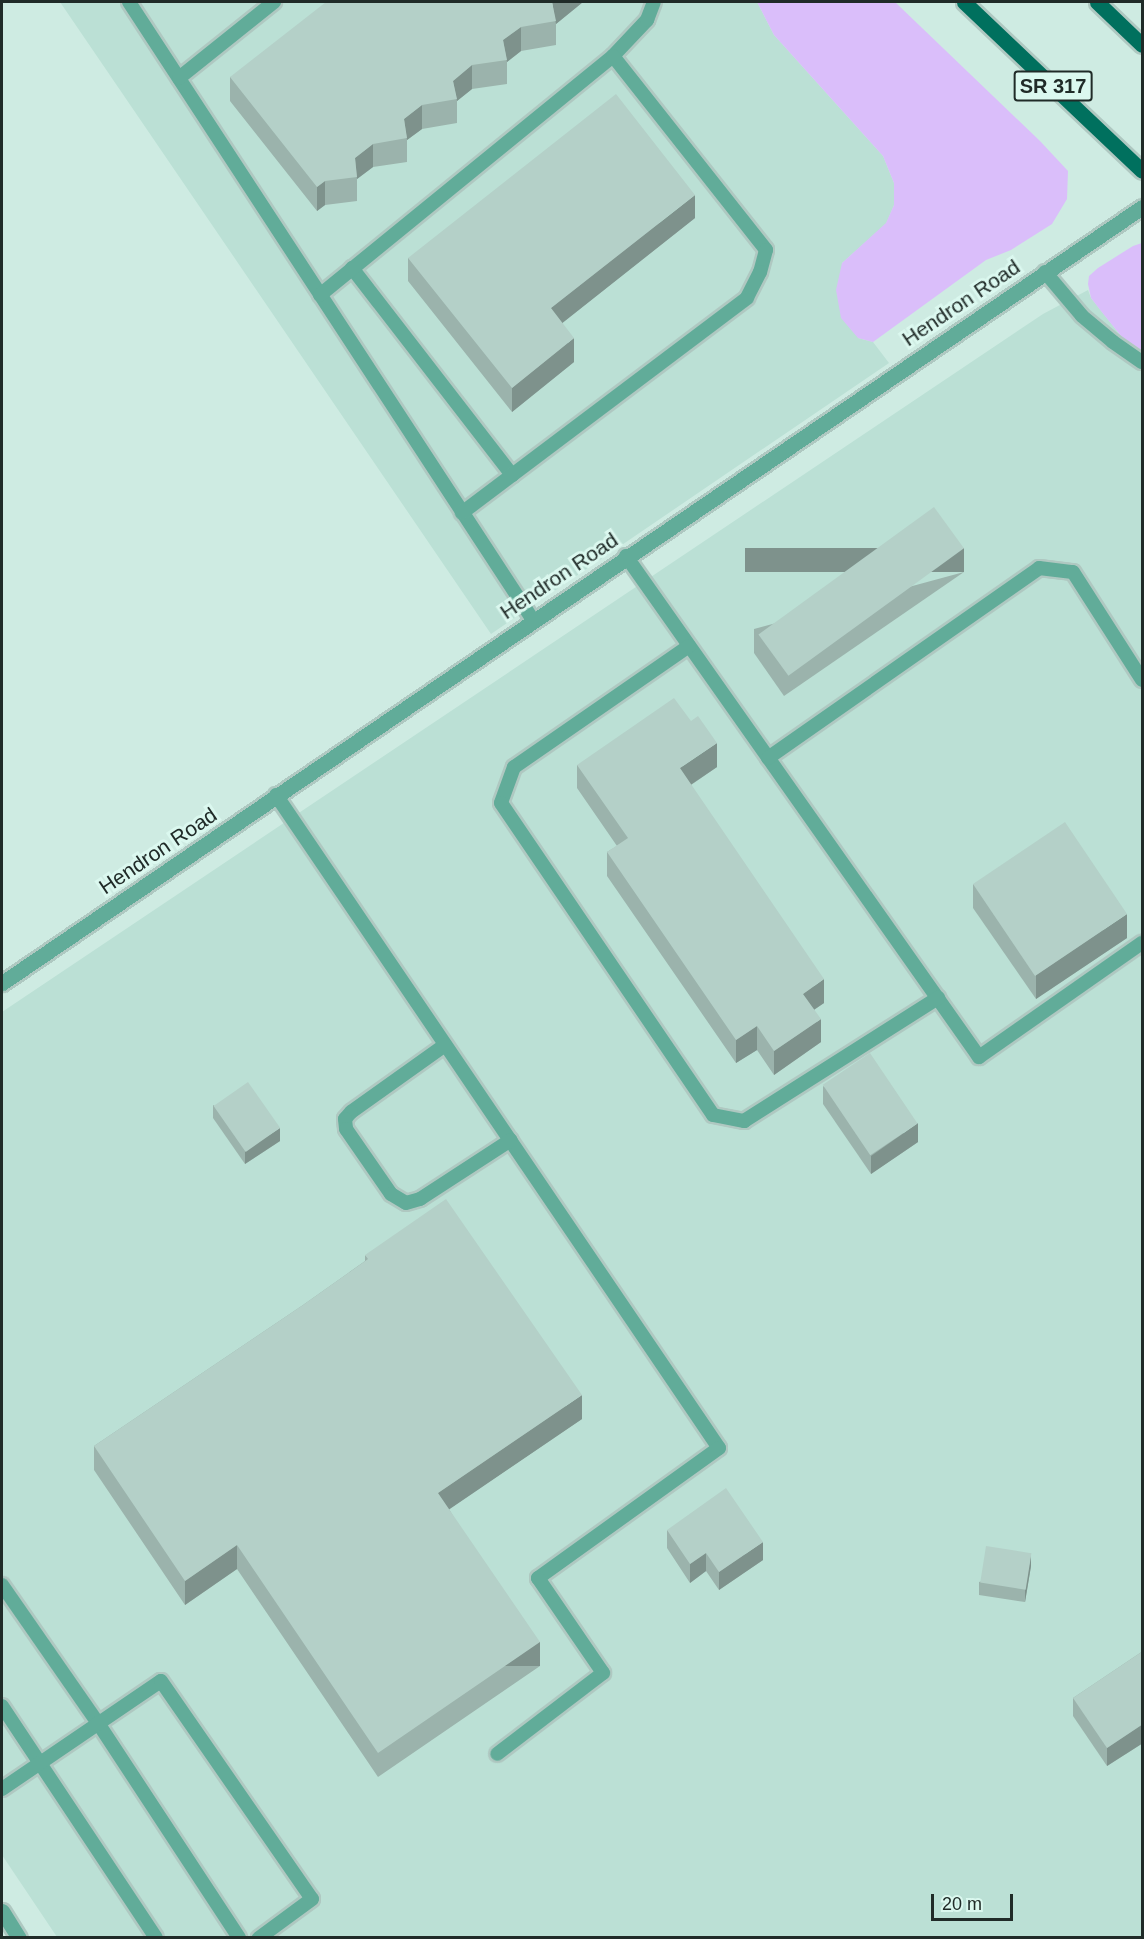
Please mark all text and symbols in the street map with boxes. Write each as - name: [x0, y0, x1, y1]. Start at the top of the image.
- road number: SR 317: [1012, 69, 1094, 103]
- street label: Hendron Road: [897, 254, 1025, 352]
- street label: Hendron Road: [495, 527, 623, 625]
- street label: Hendron Road: [94, 802, 222, 900]
- scale bar: [934, 1882, 1016, 1920]
- text: 20 m: [942, 1894, 982, 1914]

